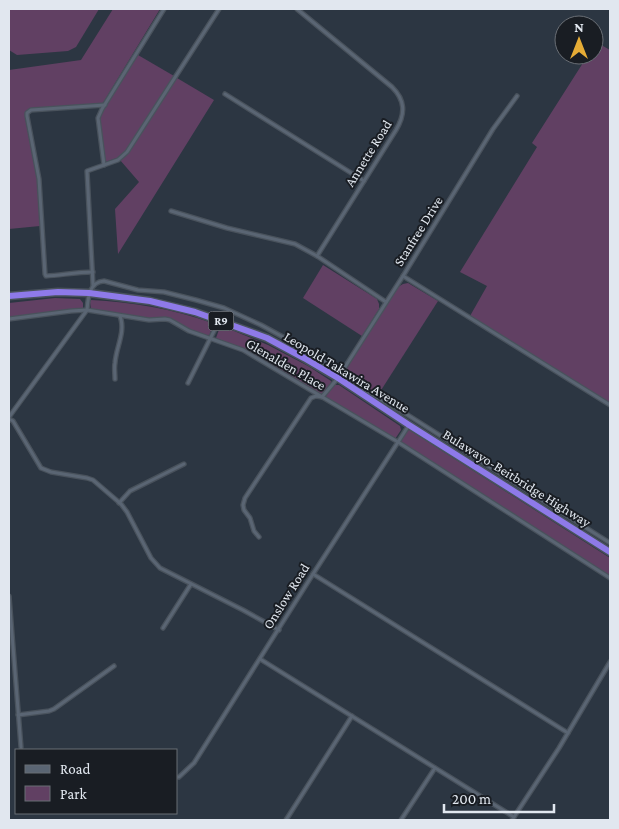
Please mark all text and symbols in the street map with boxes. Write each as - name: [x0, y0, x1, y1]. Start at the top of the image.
- north arrow: [554, 15, 604, 65]
- text: N: [574, 19, 584, 35]
- street label: Annette Road: [341, 116, 395, 189]
- street label: Stanfree Drive: [390, 193, 446, 269]
- road number: R9: [208, 312, 234, 331]
- street label: Leopold Takawira Avenue: [281, 328, 413, 416]
- street label: Glenalden Place: [243, 335, 329, 393]
- street label: Bulawayo-Beitbridge Highway: [440, 426, 594, 530]
- street label: Onslow Road: [260, 560, 313, 632]
- legend: [15, 749, 178, 814]
- text: Road: [60, 761, 91, 777]
- scale bar: [444, 782, 554, 814]
- text: Park: [60, 786, 87, 802]
- text: 200 m: [452, 791, 491, 807]

